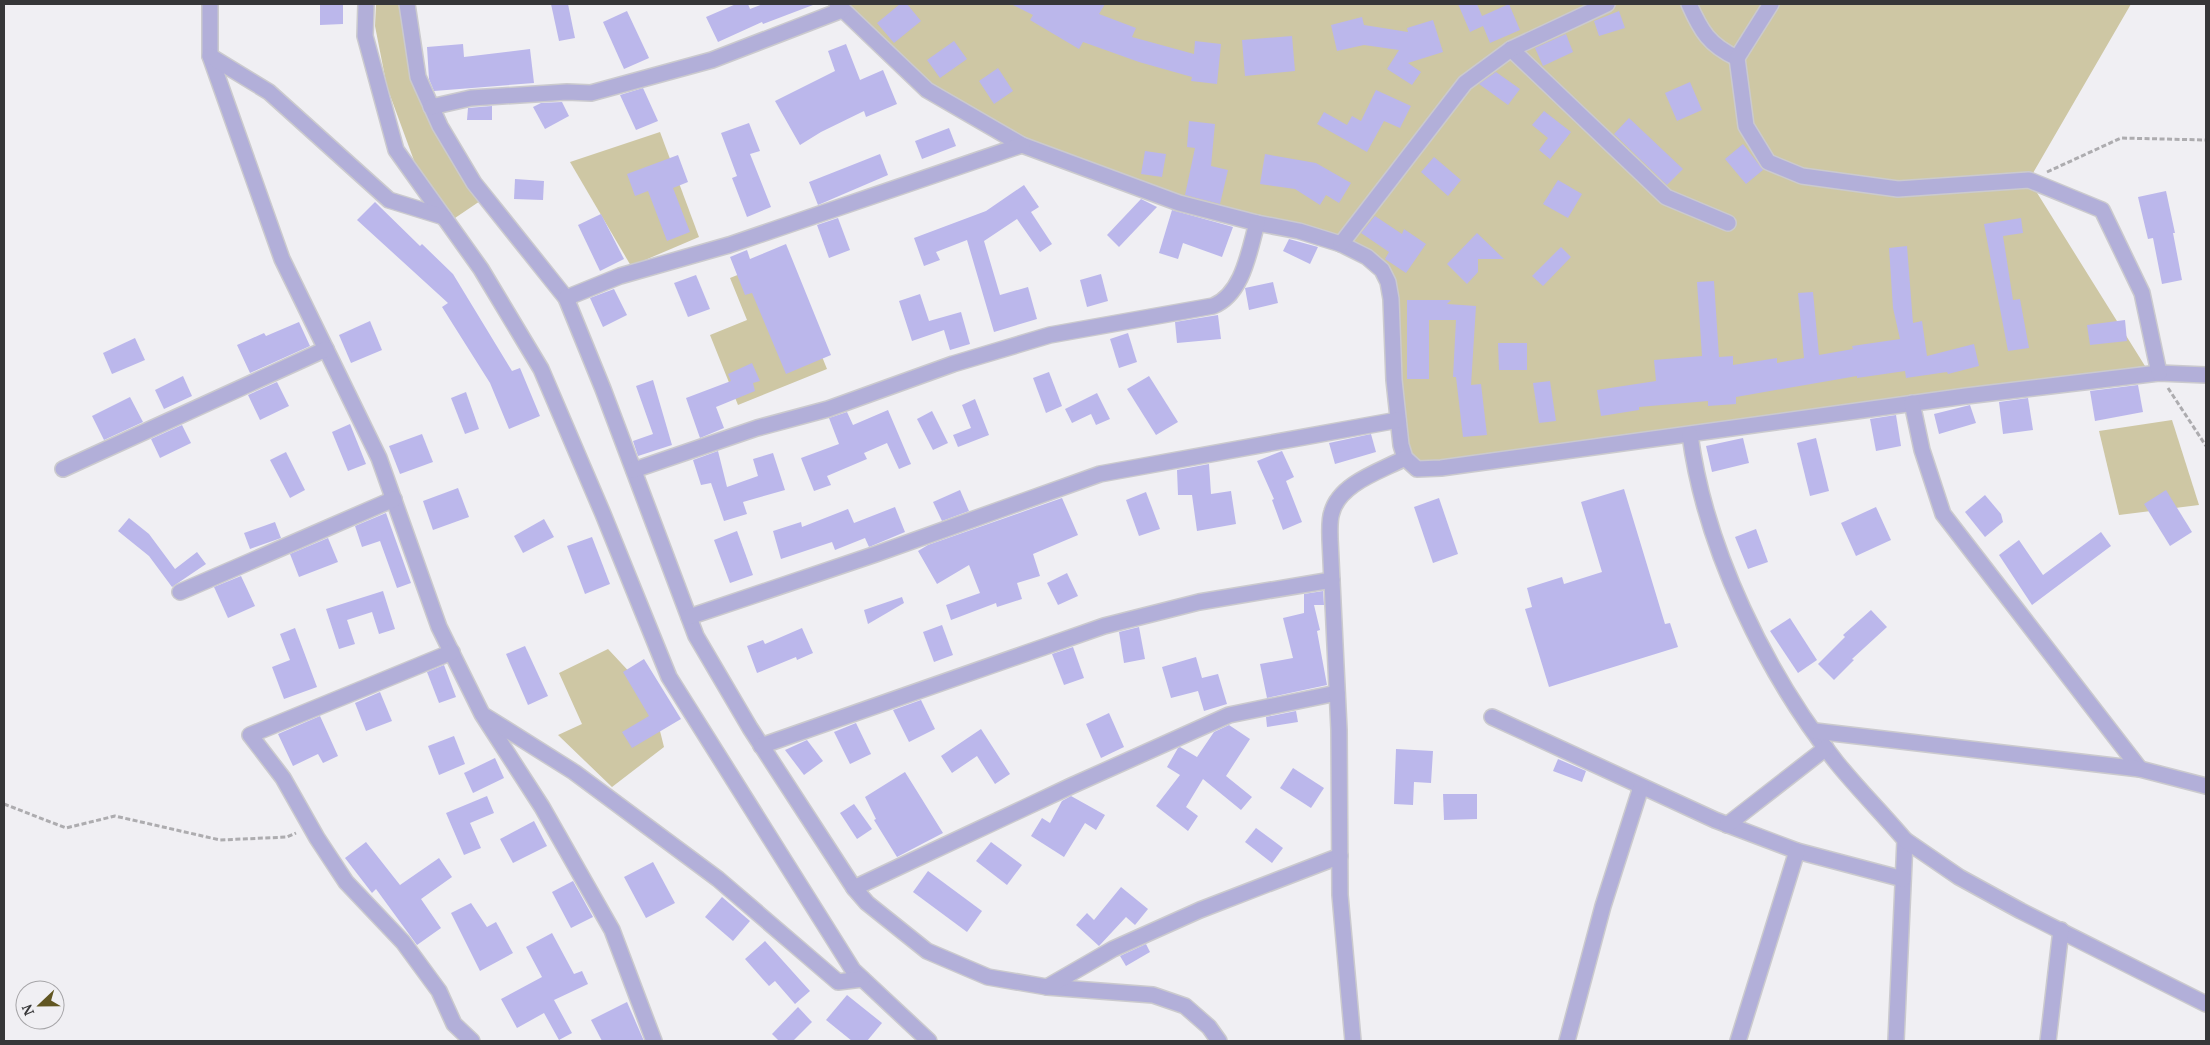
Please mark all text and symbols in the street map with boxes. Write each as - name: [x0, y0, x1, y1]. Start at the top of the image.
- north arrow: [15, 980, 65, 1030]
- text: N: [17, 1001, 38, 1019]

